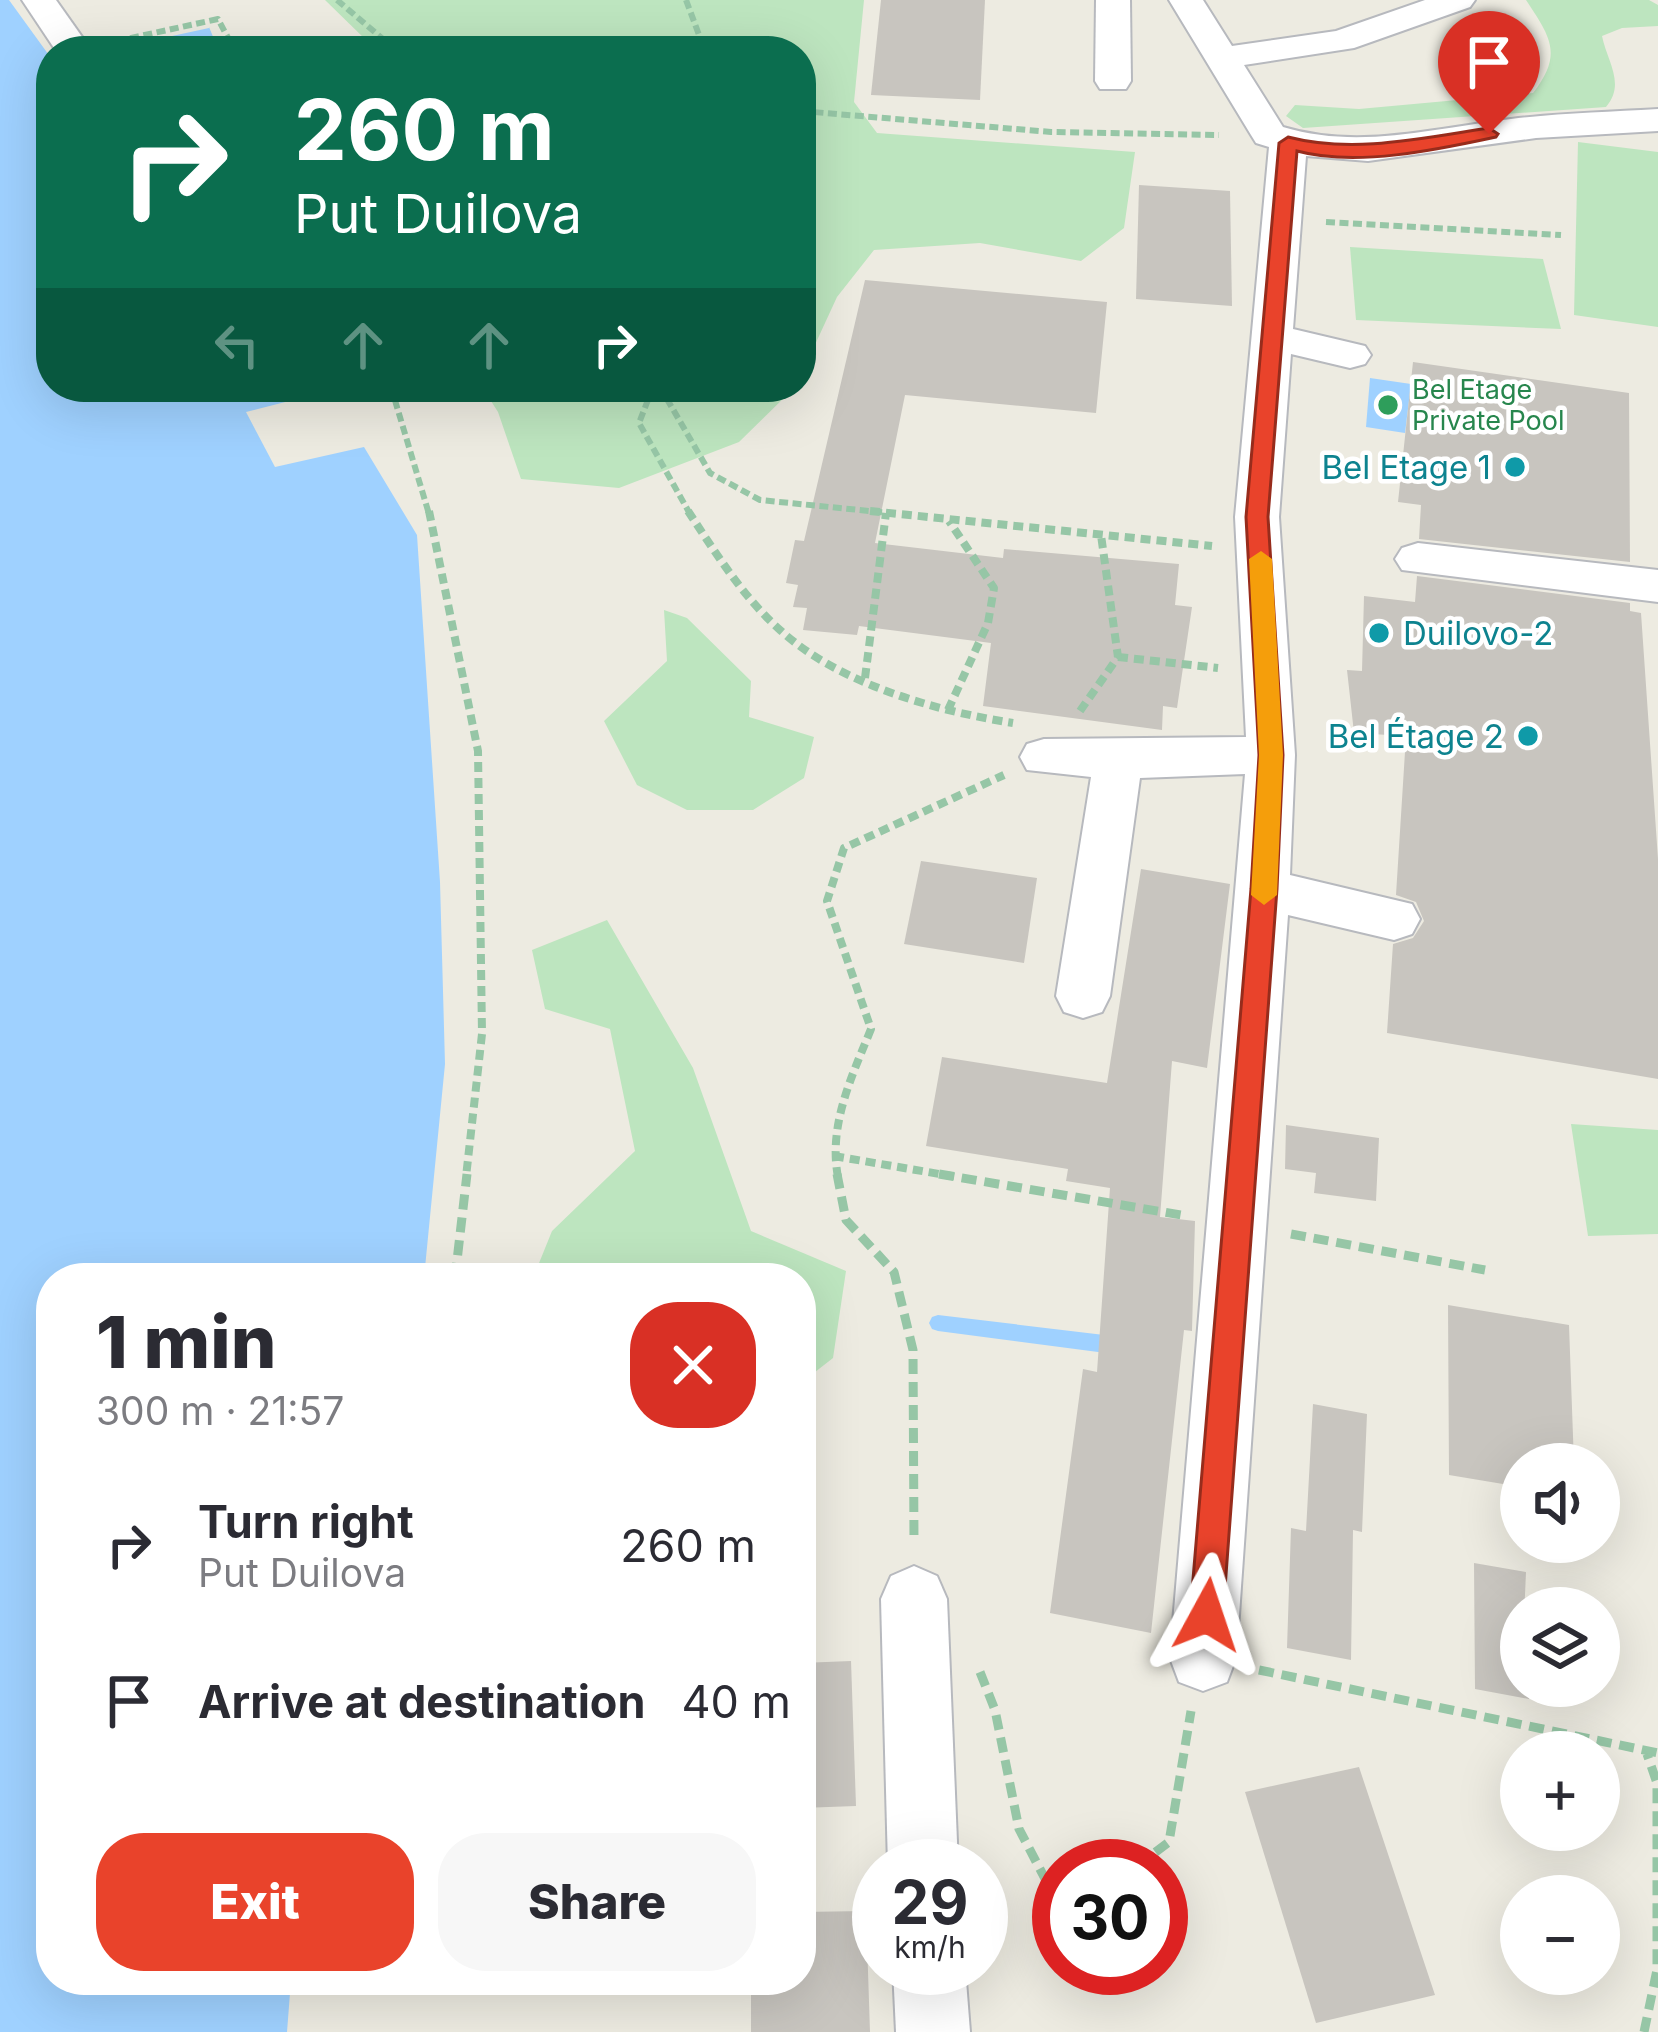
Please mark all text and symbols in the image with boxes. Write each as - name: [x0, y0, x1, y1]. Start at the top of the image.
- pin: [1438, 11, 1540, 134]
- icon: arrive: [1456, 29, 1522, 95]
- text: 260 m: [294, 79, 555, 180]
- icon: right: [96, 84, 252, 240]
- text: Put Duilova: [294, 181, 582, 246]
- icon: left: [204, 312, 270, 378]
- icon: ahead: [330, 312, 396, 378]
- icon: ahead: [456, 312, 522, 378]
- icon: right: [582, 312, 648, 378]
- place label: Bel Etage Private Pool: [1412, 373, 1565, 437]
- marker: Bel Etage Private Pool: [1375, 392, 1401, 418]
- place label: Bel Etage 1: [1321, 447, 1491, 487]
- marker: Bel Etage 1: [1502, 454, 1528, 480]
- place label: Duilovo-2: [1403, 613, 1553, 653]
- marker: Duilovo-2: [1366, 620, 1392, 646]
- place label: Bel Étage 2: [1328, 716, 1504, 756]
- marker: Bel Étage 2: [1515, 723, 1541, 749]
- text: 1 min: [96, 1298, 276, 1385]
- button: close: [630, 1302, 756, 1428]
- text: 300 m · 21:57: [96, 1387, 344, 1434]
- map controls: [1500, 1443, 1620, 1995]
- button: sound: [1500, 1443, 1620, 1563]
- text: Turn right: [198, 1494, 414, 1549]
- icon: right: [96, 1512, 162, 1578]
- text: 260 m: [620, 1518, 756, 1573]
- text: Put Duilova: [198, 1549, 406, 1596]
- position arrow: [1144, 1552, 1270, 1678]
- button: layers: [1500, 1587, 1620, 1707]
- icon: arrive: [96, 1668, 162, 1734]
- text: Arrive at destination: [198, 1674, 645, 1729]
- text: 40 m: [681, 1674, 791, 1729]
- button: +: [1500, 1731, 1620, 1851]
- button: Exit: [96, 1833, 414, 1971]
- button: Share: [438, 1833, 756, 1971]
- speed limit sign: 30: [1032, 1839, 1188, 1995]
- text: 29: [892, 1866, 968, 1938]
- button: −: [1500, 1875, 1620, 1995]
- text: km/h: [894, 1929, 966, 1965]

